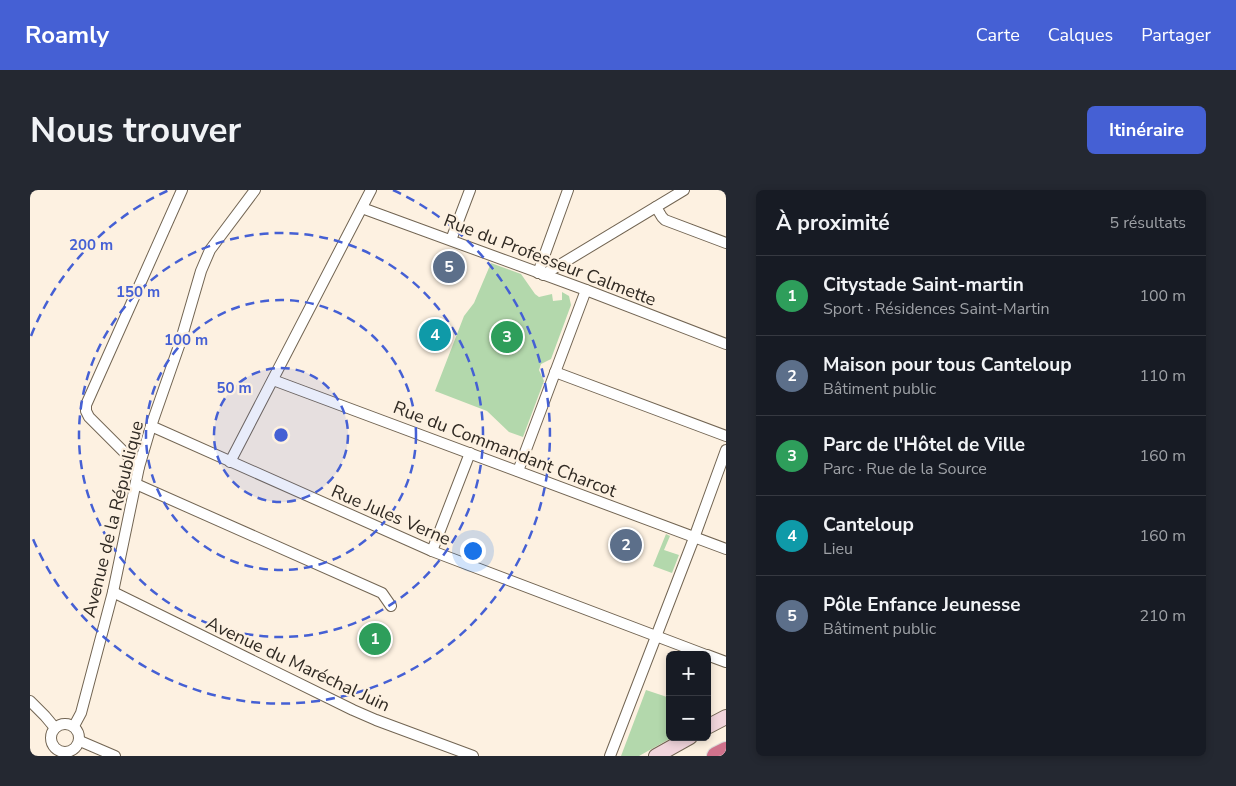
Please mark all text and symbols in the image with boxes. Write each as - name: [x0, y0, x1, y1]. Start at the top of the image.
- text: Roamly: [25, 19, 109, 51]
- text: Carte: [976, 23, 1020, 47]
- text: Calques: [1048, 23, 1113, 47]
- text: Partager: [1141, 23, 1211, 47]
- button: Itinéraire: [1087, 106, 1206, 154]
- text: Nous trouver: [30, 107, 241, 154]
- street label: Rue du Professeur Calmette: [440, 208, 660, 312]
- text: À proximité: [776, 209, 890, 237]
- text: 5 résultats: [1110, 212, 1186, 234]
- text: 200 m: [69, 235, 113, 255]
- pin: 5: [433, 248, 465, 286]
- text: Citystade Saint-martin: [823, 272, 1024, 298]
- text: 150 m: [116, 282, 160, 302]
- text: 1: [787, 285, 797, 307]
- text: 100 m: [1139, 285, 1186, 307]
- text: Sport · Résidences Saint-Martin: [823, 298, 1050, 320]
- pin: 4: [419, 316, 451, 354]
- pin: 3: [491, 318, 523, 356]
- text: 100 m: [164, 330, 208, 350]
- text: Maison pour tous Canteloup: [823, 352, 1072, 378]
- text: 2: [787, 365, 797, 387]
- text: 110 m: [1139, 365, 1186, 387]
- text: 50 m: [216, 378, 252, 398]
- text: Bâtiment public: [823, 378, 936, 400]
- street label: Rue du Commandant Charcot: [390, 395, 621, 503]
- street label: Avenue de la République: [77, 418, 149, 620]
- centre of rings: [272, 426, 290, 444]
- text: Parc de l'Hôtel de Ville: [823, 432, 1025, 458]
- text: 3: [787, 445, 797, 467]
- text: 160 m: [1139, 445, 1186, 467]
- text: Parc · Rue de la Source: [823, 458, 987, 480]
- street label: Rue Jules Verne: [328, 479, 454, 551]
- text: Canteloup: [823, 512, 914, 538]
- text: 4: [787, 525, 797, 547]
- text: 160 m: [1139, 525, 1186, 547]
- pin: 2: [610, 526, 642, 564]
- your location: [460, 538, 486, 564]
- text: Lieu: [823, 538, 853, 560]
- text: Pôle Enfance Jeunesse: [823, 592, 1021, 618]
- text: 5: [787, 605, 797, 627]
- text: 210 m: [1139, 605, 1186, 627]
- street label: Avenue du Maréchal Juin: [202, 611, 394, 717]
- text: Bâtiment public: [823, 618, 936, 640]
- pin: 1: [359, 620, 391, 658]
- map controls: [666, 651, 711, 741]
- button: +: [666, 651, 711, 696]
- button: −: [666, 696, 711, 741]

